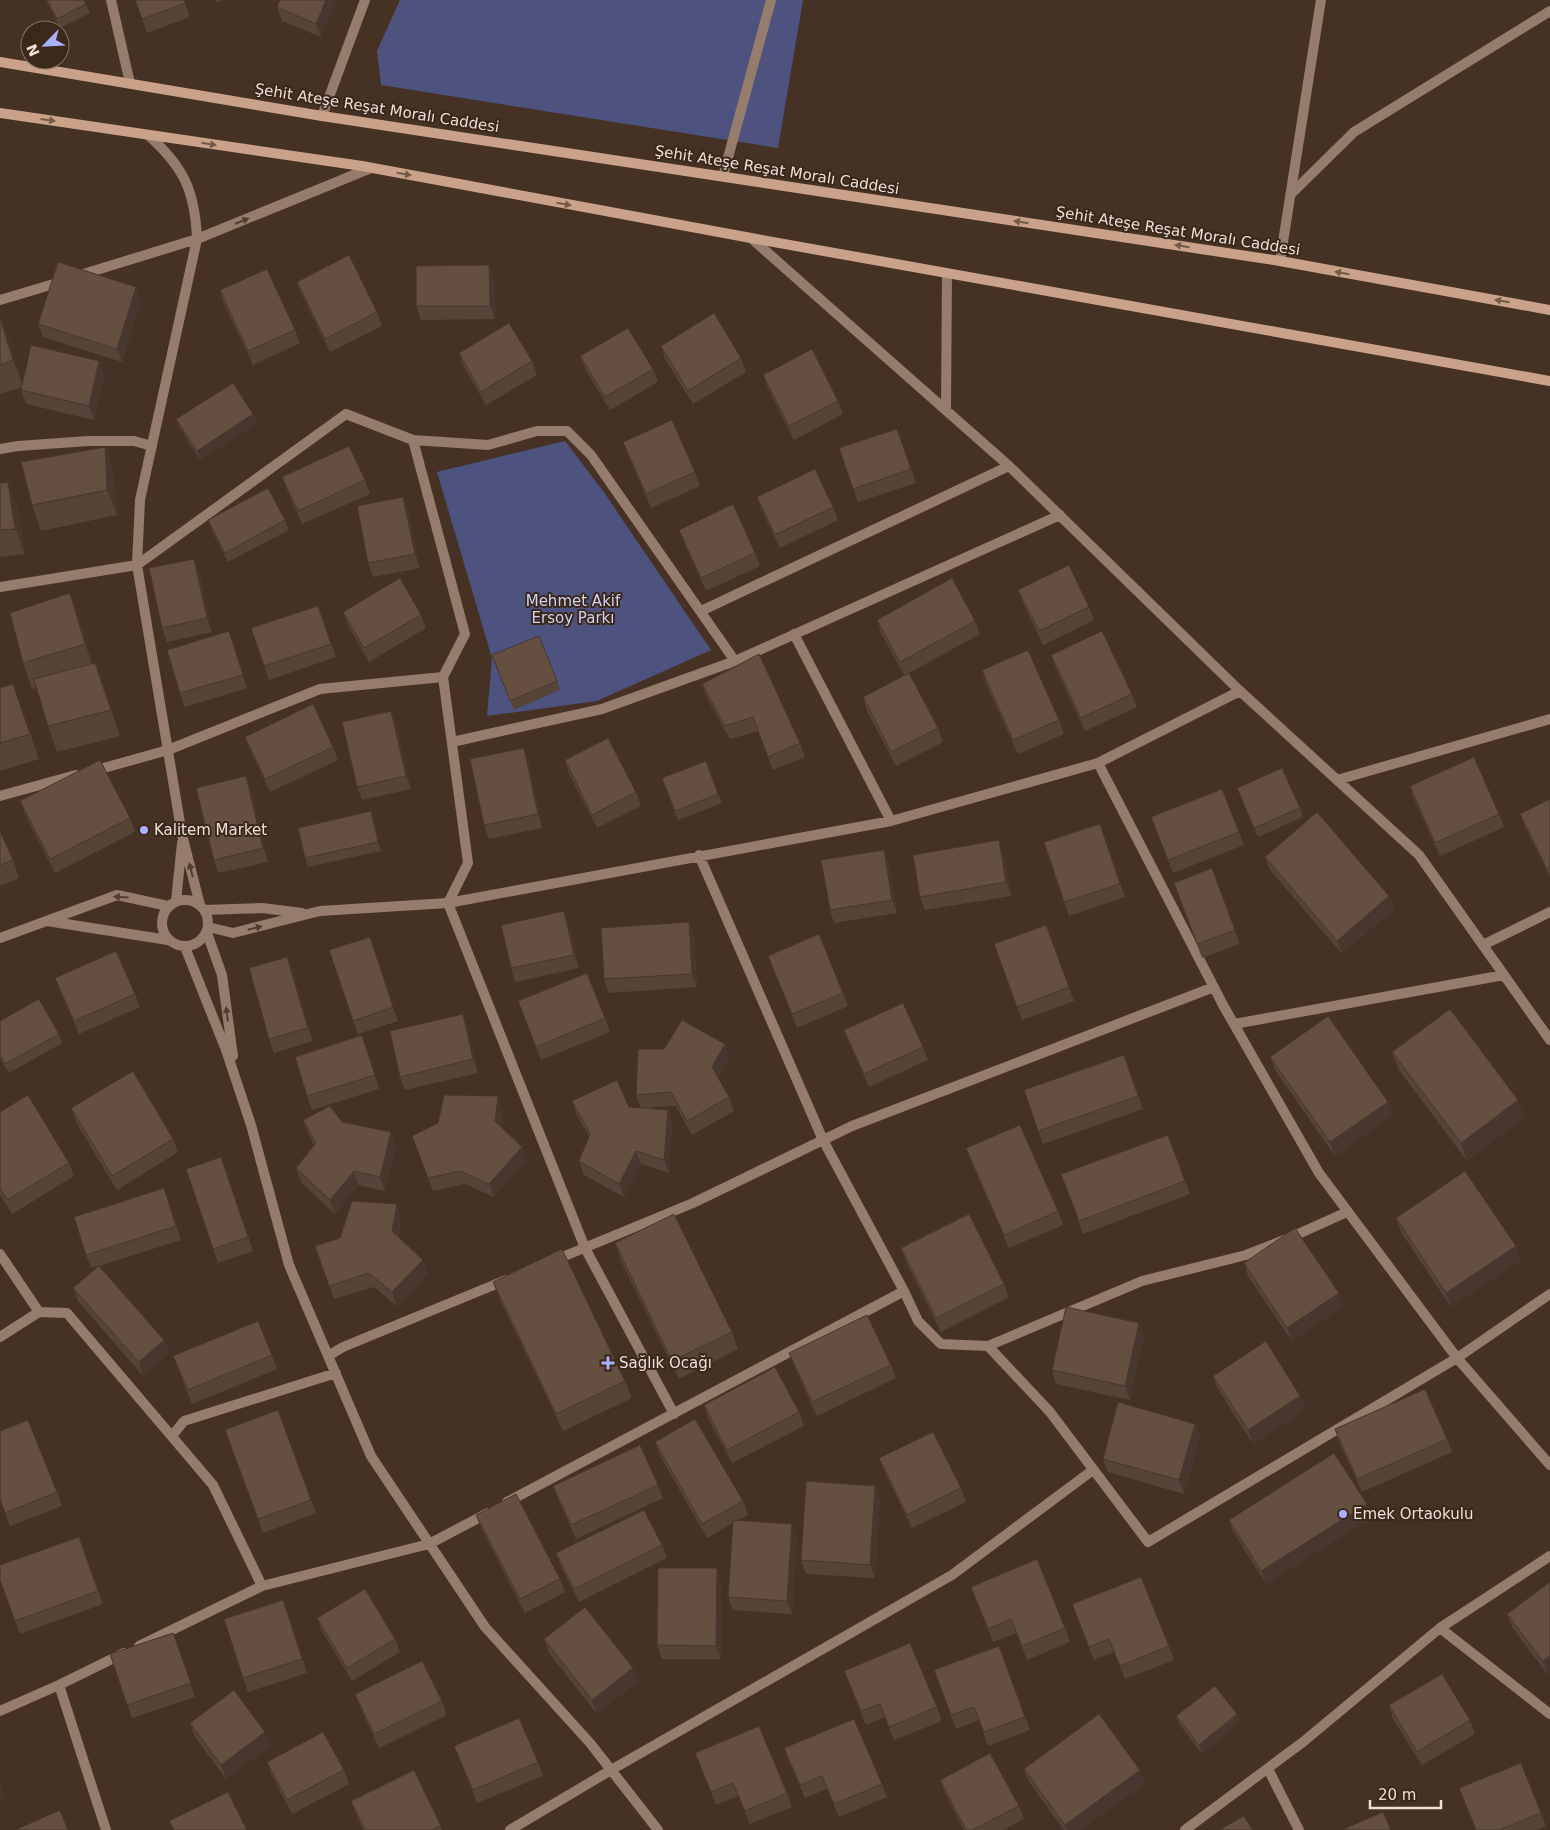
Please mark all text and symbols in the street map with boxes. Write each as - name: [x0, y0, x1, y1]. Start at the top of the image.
- north arrow: [20, 20, 70, 70]
- text: N: [23, 42, 43, 59]
- street label: Şehit Ateşe Reşat Moralı Caddesi: [254, 80, 500, 136]
- one-way arrow: [41, 116, 57, 124]
- one-way arrow: [201, 140, 217, 148]
- street label: Şehit Ateşe Reşat Moralı Caddesi: [654, 142, 900, 198]
- one-way arrow: [396, 171, 412, 179]
- one-way arrow: [556, 200, 572, 208]
- street label: Şehit Ateşe Reşat Moralı Caddesi: [1055, 203, 1301, 259]
- one-way arrow: [235, 217, 250, 225]
- one-way arrow: [1013, 218, 1029, 226]
- one-way arrow: [1173, 242, 1189, 250]
- one-way arrow: [1334, 268, 1350, 276]
- one-way arrow: [1494, 297, 1510, 305]
- park label: Mehmet Akif Ersoy Parkı: [526, 592, 621, 627]
- place label: Kalitem Market: [154, 821, 267, 839]
- marker: Kalitem Market: [138, 824, 150, 836]
- one-way arrow: [187, 863, 195, 878]
- one-way arrow: [112, 893, 128, 901]
- one-way arrow: [248, 924, 263, 932]
- one-way arrow: [223, 1005, 231, 1021]
- place label: Sağlık Ocağı: [619, 1354, 712, 1372]
- marker: Sağlık Ocağı: [601, 1356, 615, 1370]
- place label: Emek Ortaokulu: [1353, 1505, 1473, 1523]
- marker: Emek Ortaokulu: [1337, 1508, 1349, 1520]
- scale bar: [1370, 1778, 1441, 1810]
- text: 20 m: [1378, 1786, 1416, 1804]

